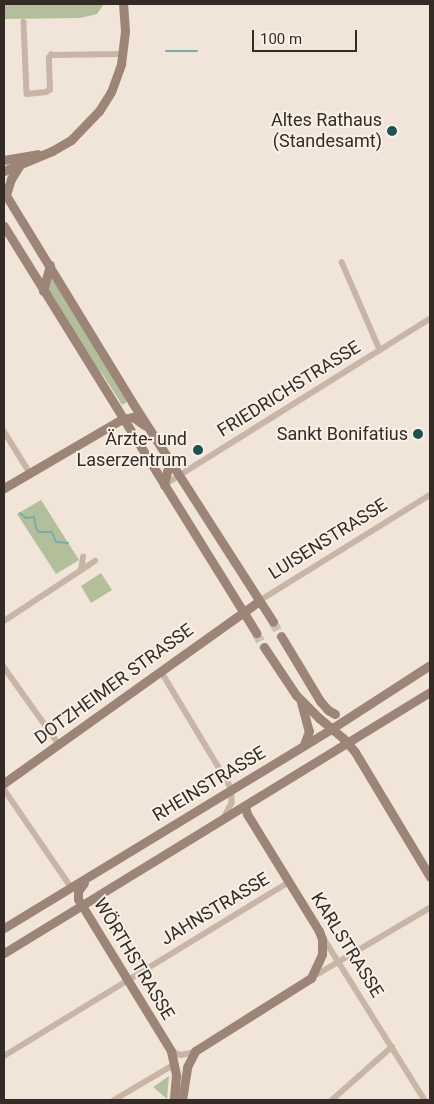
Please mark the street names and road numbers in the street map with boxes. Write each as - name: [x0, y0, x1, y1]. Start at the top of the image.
- street label: FRIEDRICHSTRASSE: [214, 336, 364, 442]
- street label: LUISENSTRASSE: [265, 494, 391, 584]
- street label: DOTZHEIMER STRASSE: [30, 619, 198, 749]
- street label: RHEINSTRASSE: [149, 742, 269, 826]
- street label: JAHNSTRASSE: [157, 868, 273, 950]
- street label: KARLSTRASSE: [306, 889, 388, 1001]
- street label: WÖRTHSTRASSE: [89, 894, 179, 1024]

